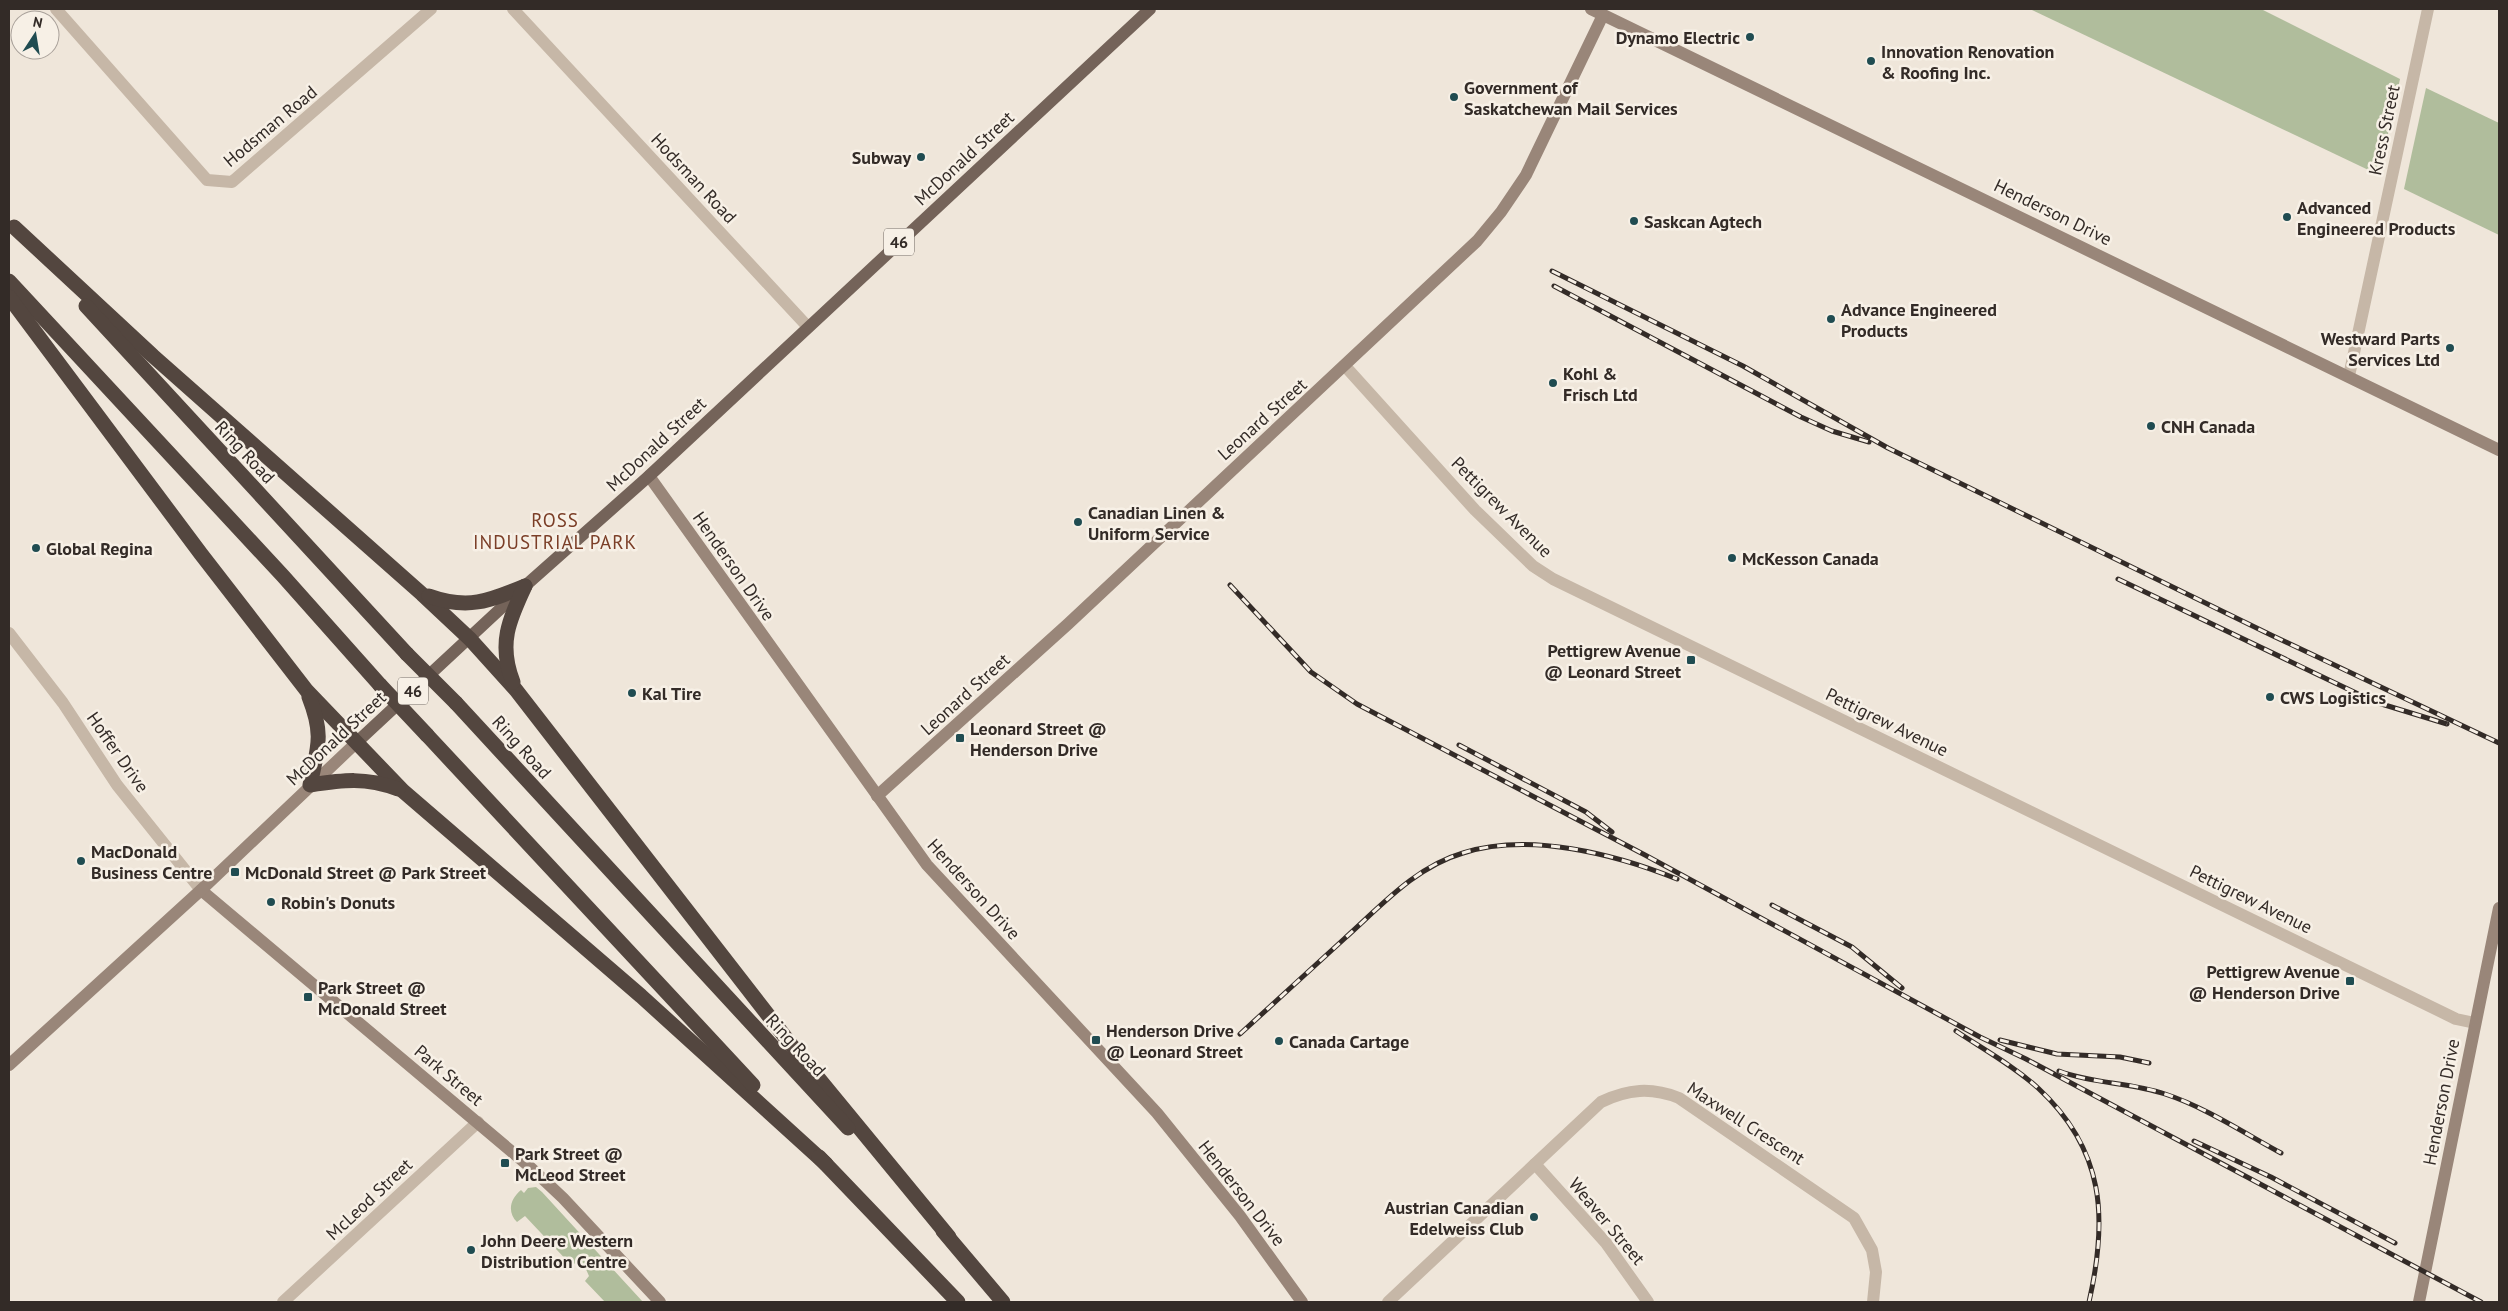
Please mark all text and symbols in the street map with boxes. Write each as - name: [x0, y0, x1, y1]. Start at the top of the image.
- north arrow: [10, 10, 60, 60]
- text: N: [31, 13, 44, 32]
- place label: Dynamo Electric: [1616, 26, 1740, 49]
- marker: Dynamo Electric: [1744, 31, 1756, 43]
- place label: Innovation Renovation & Roofing Inc.: [1881, 40, 2054, 84]
- marker: Innovation Renovation & Roofing Inc.: [1865, 55, 1877, 67]
- place label: Government of Saskatchewan Mail Services: [1464, 76, 1678, 120]
- street label: Hodsman Road: [218, 80, 322, 172]
- street label: Kress Street: [2363, 83, 2405, 177]
- marker: Government of Saskatchewan Mail Services: [1448, 91, 1460, 103]
- street label: McDonald Street: [909, 106, 1019, 210]
- street label: Hodsman Road: [646, 128, 742, 228]
- place label: Subway: [852, 146, 911, 169]
- marker: Subway: [915, 151, 927, 163]
- street label: Henderson Drive: [1990, 174, 2116, 250]
- place label: Advanced Engineered Products: [2297, 196, 2456, 240]
- place label: Saskcan Agtech: [1644, 210, 1762, 233]
- marker: Advanced Engineered Products: [2281, 211, 2293, 223]
- marker: Saskcan Agtech: [1628, 215, 1640, 227]
- road number: 46: [884, 228, 914, 256]
- place label: Advance Engineered Products: [1841, 298, 1997, 342]
- marker: Advance Engineered Products: [1825, 313, 1837, 325]
- place label: Westward Parts Services Ltd: [2321, 327, 2440, 371]
- marker: Westward Parts Services Ltd: [2444, 342, 2456, 354]
- place label: Kohl & Frisch Ltd: [1563, 362, 1638, 406]
- street label: Leonard Street: [1213, 373, 1311, 465]
- marker: Kohl & Frisch Ltd: [1547, 377, 1559, 389]
- street label: McDonald Street: [601, 392, 711, 496]
- place label: CNH Canada: [2161, 415, 2255, 438]
- street label: Ring Road: [210, 416, 280, 488]
- marker: CNH Canada: [2145, 420, 2157, 432]
- street label: Pettigrew Avenue: [1447, 452, 1557, 562]
- place label: Canadian Linen & Uniform Service: [1088, 501, 1225, 545]
- street label: Henderson Drive: [688, 507, 780, 625]
- district label: ROSS INDUSTRIAL PARK: [473, 508, 637, 554]
- marker: Canadian Linen & Uniform Service: [1072, 516, 1084, 528]
- place label: Global Regina: [46, 537, 153, 560]
- marker: Global Regina: [30, 542, 42, 554]
- place label: McKesson Canada: [1742, 547, 1879, 570]
- marker: McKesson Canada: [1726, 552, 1738, 564]
- place label: Pettigrew Avenue @ Leonard Street: [1544, 639, 1682, 683]
- street label: Leonard Street: [916, 648, 1014, 740]
- marker: Pettigrew Avenue @ Leonard Street: [1685, 654, 1697, 666]
- road number: 46: [398, 678, 428, 704]
- place label: Kal Tire: [642, 682, 701, 705]
- street label: Pettigrew Avenue: [1822, 682, 1952, 762]
- street label: McDonald Street: [281, 686, 391, 790]
- place label: CWS Logistics: [2280, 686, 2386, 709]
- marker: Kal Tire: [626, 687, 638, 699]
- marker: CWS Logistics: [2264, 691, 2276, 703]
- street label: Hoffer Drive: [82, 707, 154, 797]
- street label: Ring Road: [487, 710, 557, 784]
- place label: Leonard Street @ Henderson Drive: [970, 717, 1107, 761]
- marker: Leonard Street @ Henderson Drive: [954, 732, 966, 744]
- street label: Henderson Drive: [923, 834, 1025, 944]
- place label: MacDonald Business Centre: [91, 840, 212, 884]
- marker: MacDonald Business Centre: [75, 855, 87, 867]
- street label: Pettigrew Avenue: [2186, 859, 2316, 939]
- place label: McDonald Street @ Park Street: [245, 861, 487, 884]
- marker: McDonald Street @ Park Street: [229, 866, 241, 878]
- place label: Robin's Donuts: [281, 891, 395, 914]
- marker: Robin's Donuts: [265, 896, 277, 908]
- place label: Pettigrew Avenue @ Henderson Drive: [2189, 960, 2340, 1004]
- marker: Pettigrew Avenue @ Henderson Drive: [2344, 975, 2356, 987]
- place label: Park Street @ McDonald Street: [318, 976, 447, 1020]
- marker: Park Street @ McDonald Street: [302, 991, 314, 1003]
- street label: Ring Road: [761, 1009, 831, 1081]
- place label: Henderson Drive @ Leonard Street: [1106, 1019, 1244, 1063]
- place label: Canada Cartage: [1289, 1030, 1409, 1053]
- marker: Henderson Drive @ Leonard Street: [1090, 1034, 1102, 1046]
- marker: Canada Cartage: [1273, 1035, 1285, 1047]
- street label: Henderson Drive: [2417, 1037, 2465, 1167]
- street label: Park Street: [410, 1039, 488, 1111]
- street label: Maxwell Crescent: [1683, 1076, 1809, 1170]
- street label: Henderson Drive: [1193, 1135, 1291, 1251]
- place label: Park Street @ McLeod Street: [515, 1142, 626, 1186]
- street label: McLeod Street: [321, 1153, 417, 1245]
- marker: Park Street @ McLeod Street: [499, 1157, 511, 1169]
- street label: Weaver Street: [1564, 1173, 1650, 1269]
- place label: Austrian Canadian Edelweiss Club: [1385, 1196, 1524, 1240]
- marker: Austrian Canadian Edelweiss Club: [1528, 1211, 1540, 1223]
- place label: John Deere Western Distribution Centre: [480, 1229, 633, 1273]
- marker: John Deere Western Distribution Centre: [465, 1244, 477, 1256]

